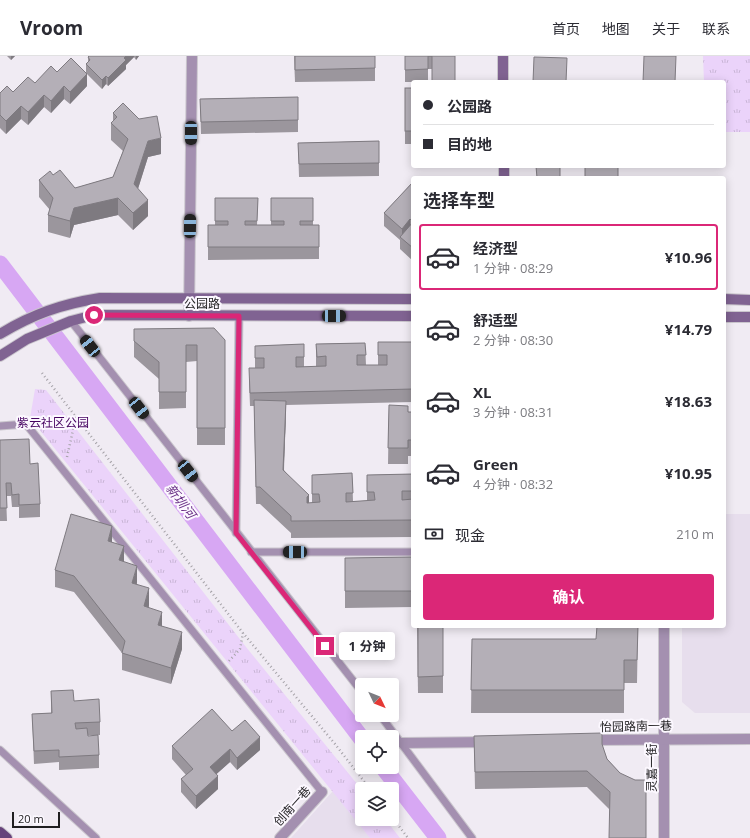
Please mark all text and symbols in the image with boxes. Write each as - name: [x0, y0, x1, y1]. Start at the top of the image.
- text: Vroom: [20, 15, 83, 41]
- text: 首页: [552, 19, 580, 38]
- text: 地图: [602, 19, 630, 38]
- text: 关于: [652, 19, 680, 38]
- text: 联系: [702, 19, 730, 38]
- text: 公园路: [447, 96, 492, 116]
- car: [185, 121, 197, 145]
- text: 目的地: [447, 134, 492, 154]
- text: 选择车型: [423, 188, 495, 212]
- car: [184, 214, 196, 238]
- text: 经济型: [473, 238, 518, 258]
- icon: car: [425, 239, 461, 275]
- text: ¥10.96: [665, 247, 712, 267]
- text: 1 分钟 · 08:29: [473, 259, 553, 277]
- street label: 公园路: [184, 295, 220, 312]
- route start: [85, 306, 103, 324]
- car: [322, 310, 346, 322]
- text: 舒适型: [473, 310, 518, 330]
- icon: car: [425, 311, 461, 347]
- text: ¥14.79: [665, 319, 712, 339]
- text: 2 分钟 · 08:30: [473, 331, 553, 349]
- car: [78, 333, 102, 359]
- text: XL: [473, 382, 491, 402]
- icon: car: [425, 383, 461, 419]
- text: ¥18.63: [665, 391, 712, 411]
- car: [127, 395, 151, 421]
- text: 3 分钟 · 08:31: [473, 403, 553, 421]
- park label: 紫云社区公园: [17, 414, 89, 431]
- text: Green: [473, 454, 518, 474]
- icon: car: [425, 455, 461, 491]
- car: [176, 458, 200, 484]
- text: ¥10.95: [665, 463, 712, 483]
- text: 4 分钟 · 08:32: [473, 475, 553, 493]
- water label: 新圳河: [162, 480, 202, 524]
- icon: cash: [423, 523, 445, 545]
- text: 现金: [455, 525, 485, 545]
- text: 210 m: [676, 525, 714, 543]
- car: [283, 546, 307, 558]
- button: 确认: [423, 574, 714, 620]
- callout: 1 分钟: [339, 632, 395, 660]
- route end: [316, 637, 334, 655]
- text: 1 分钟: [349, 637, 385, 655]
- north arrow: [355, 678, 399, 722]
- map controls: [355, 678, 399, 826]
- street label: 怡园路南一巷: [600, 717, 672, 735]
- button: locate: [355, 730, 399, 774]
- street label: 灵嘉一街: [643, 744, 660, 792]
- street label: 创南一巷: [270, 782, 314, 830]
- button: layers: [355, 782, 399, 826]
- scale bar: [12, 810, 60, 829]
- text: 20 m: [18, 811, 44, 826]

